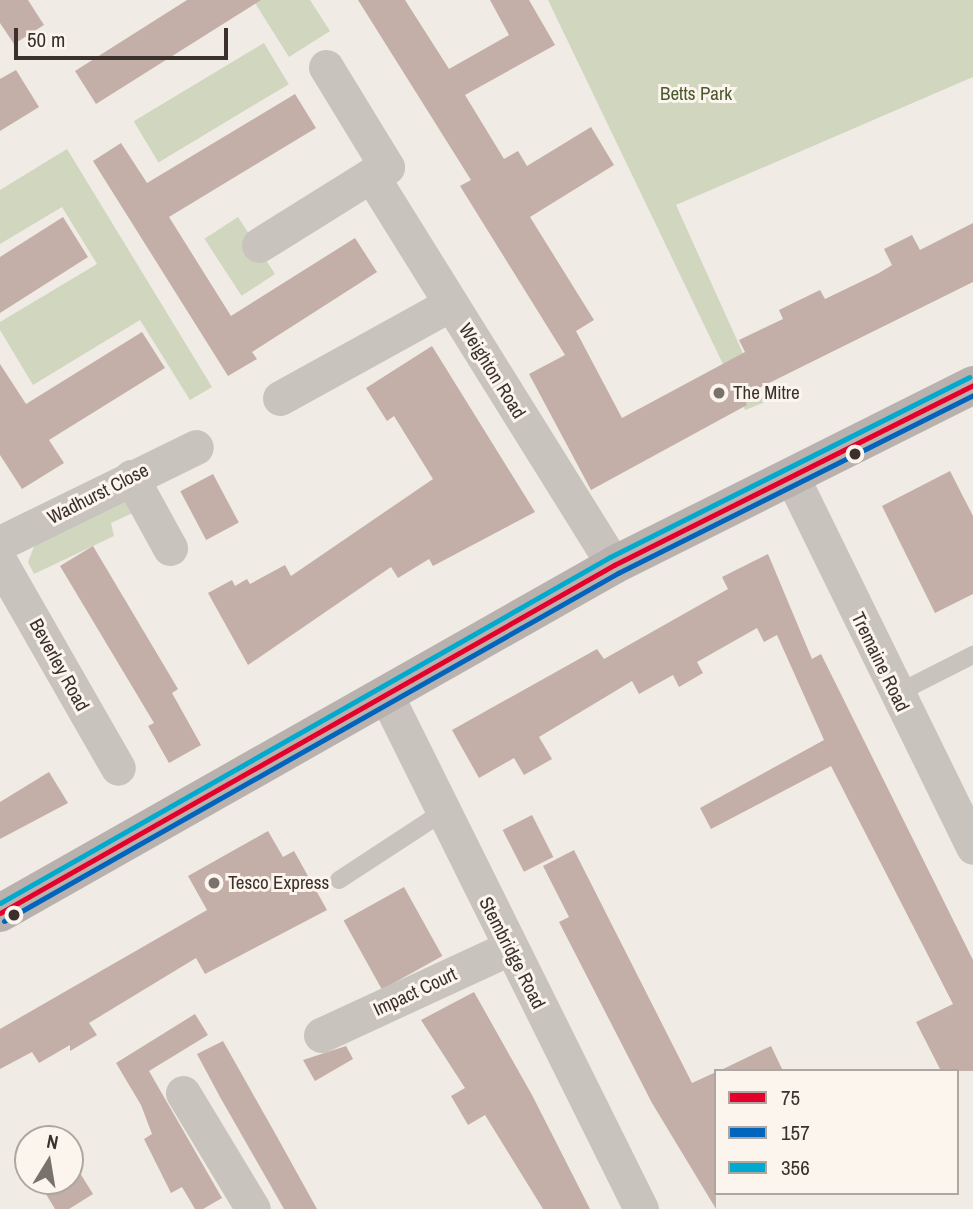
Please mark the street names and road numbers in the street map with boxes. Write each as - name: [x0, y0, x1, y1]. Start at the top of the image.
- street label: Weighton Road: [454, 319, 530, 423]
- street label: Wadhurst Close: [44, 459, 152, 529]
- street label: Tremaine Road: [846, 609, 914, 715]
- street label: Beverley Road: [24, 615, 94, 715]
- street label: Stembridge Road: [474, 893, 550, 1013]
- street label: Impact Court: [370, 963, 460, 1021]

